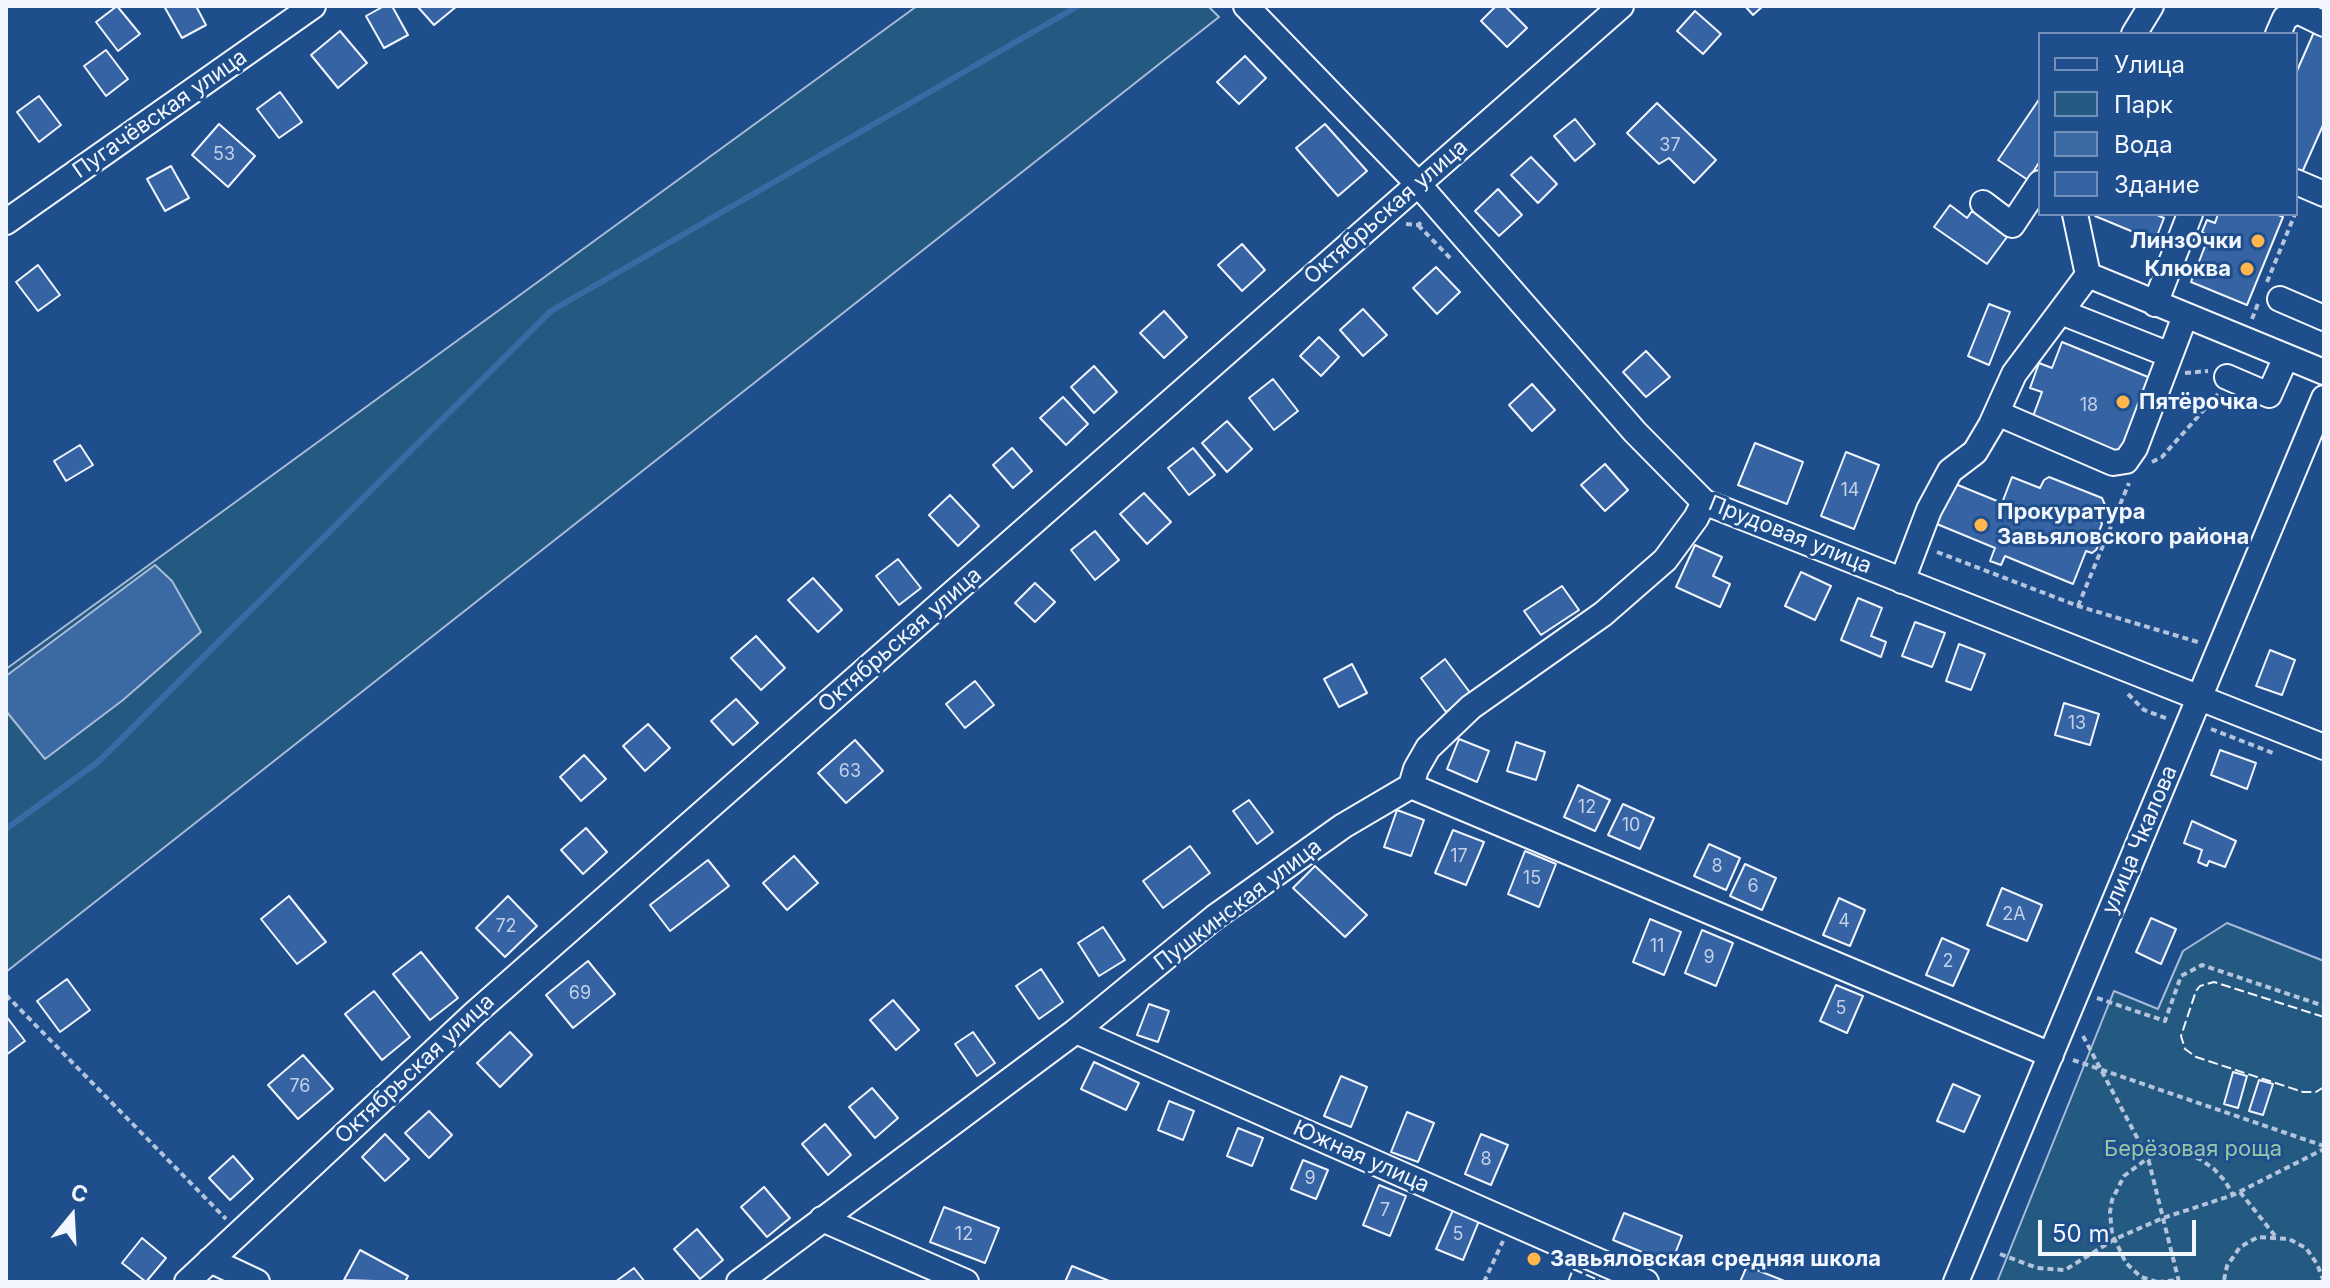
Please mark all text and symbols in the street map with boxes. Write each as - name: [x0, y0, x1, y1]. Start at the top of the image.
- legend: [2038, 32, 2298, 216]
- street label: Пугачёвская улица: [68, 44, 252, 184]
- text: Улица: [2114, 50, 2185, 79]
- text: Парк: [2114, 90, 2173, 119]
- text: Вода: [2114, 130, 2173, 159]
- street label: Октябрьская улица: [1299, 134, 1473, 290]
- house number: 37: [1659, 135, 1681, 157]
- house number: 53: [213, 144, 235, 166]
- text: Здание: [2114, 170, 2200, 199]
- place label: ЛинзОчки: [2130, 228, 2242, 254]
- marker: ЛинзОчки: [2249, 232, 2267, 250]
- place label: Клюква: [2145, 256, 2231, 282]
- marker: Клюква: [2238, 260, 2256, 278]
- place label: Пятёрочка: [2139, 389, 2258, 415]
- marker: Пятёрочка: [2114, 393, 2132, 411]
- house number: 18: [2080, 395, 2098, 417]
- house number: 14: [1841, 480, 1859, 502]
- street label: Прудовая улица: [1705, 490, 1875, 580]
- place label: Прокуратура Завьяловского района: [1997, 499, 2249, 550]
- marker: Прокуратура Завьяловского района: [1972, 516, 1990, 534]
- street label: Октябрьская улица: [813, 562, 987, 718]
- house number: 13: [2068, 713, 2086, 735]
- house number: 63: [839, 761, 861, 783]
- street label: улица Чкалова: [2097, 762, 2183, 918]
- house number: 12: [1578, 797, 1596, 819]
- house number: 10: [1622, 815, 1640, 837]
- street label: Пушкинская улица: [1149, 833, 1327, 977]
- house number: 17: [1450, 846, 1468, 868]
- house number: 8: [1711, 856, 1723, 878]
- house number: 15: [1523, 868, 1541, 890]
- house number: 6: [1747, 876, 1759, 898]
- house number: 2А: [2002, 904, 2026, 926]
- house number: 4: [1838, 911, 1850, 933]
- house number: 72: [495, 916, 517, 938]
- house number: 11: [1650, 936, 1664, 958]
- house number: 9: [1703, 947, 1715, 969]
- house number: 2: [1943, 951, 1953, 973]
- house number: 69: [569, 983, 591, 1005]
- street label: Октябрьская улица: [330, 989, 500, 1149]
- house number: 5: [1836, 998, 1846, 1020]
- house number: 76: [289, 1076, 311, 1098]
- street label: Южная улица: [1289, 1115, 1433, 1199]
- park label: Берёзовая роща: [2104, 1136, 2282, 1162]
- house number: 8: [1480, 1149, 1492, 1171]
- house number: 9: [1304, 1168, 1316, 1190]
- north arrow: [32, 1176, 112, 1256]
- text: С: [68, 1178, 91, 1208]
- house number: 7: [1380, 1200, 1390, 1222]
- scale bar: [2042, 1204, 2200, 1254]
- text: 50 m: [2052, 1219, 2110, 1248]
- house number: 12: [955, 1224, 973, 1246]
- house number: 5: [1453, 1224, 1463, 1246]
- place label: Завьяловская средняя школа: [1550, 1246, 1881, 1272]
- marker: Завьяловская средняя школа: [1525, 1250, 1543, 1268]

